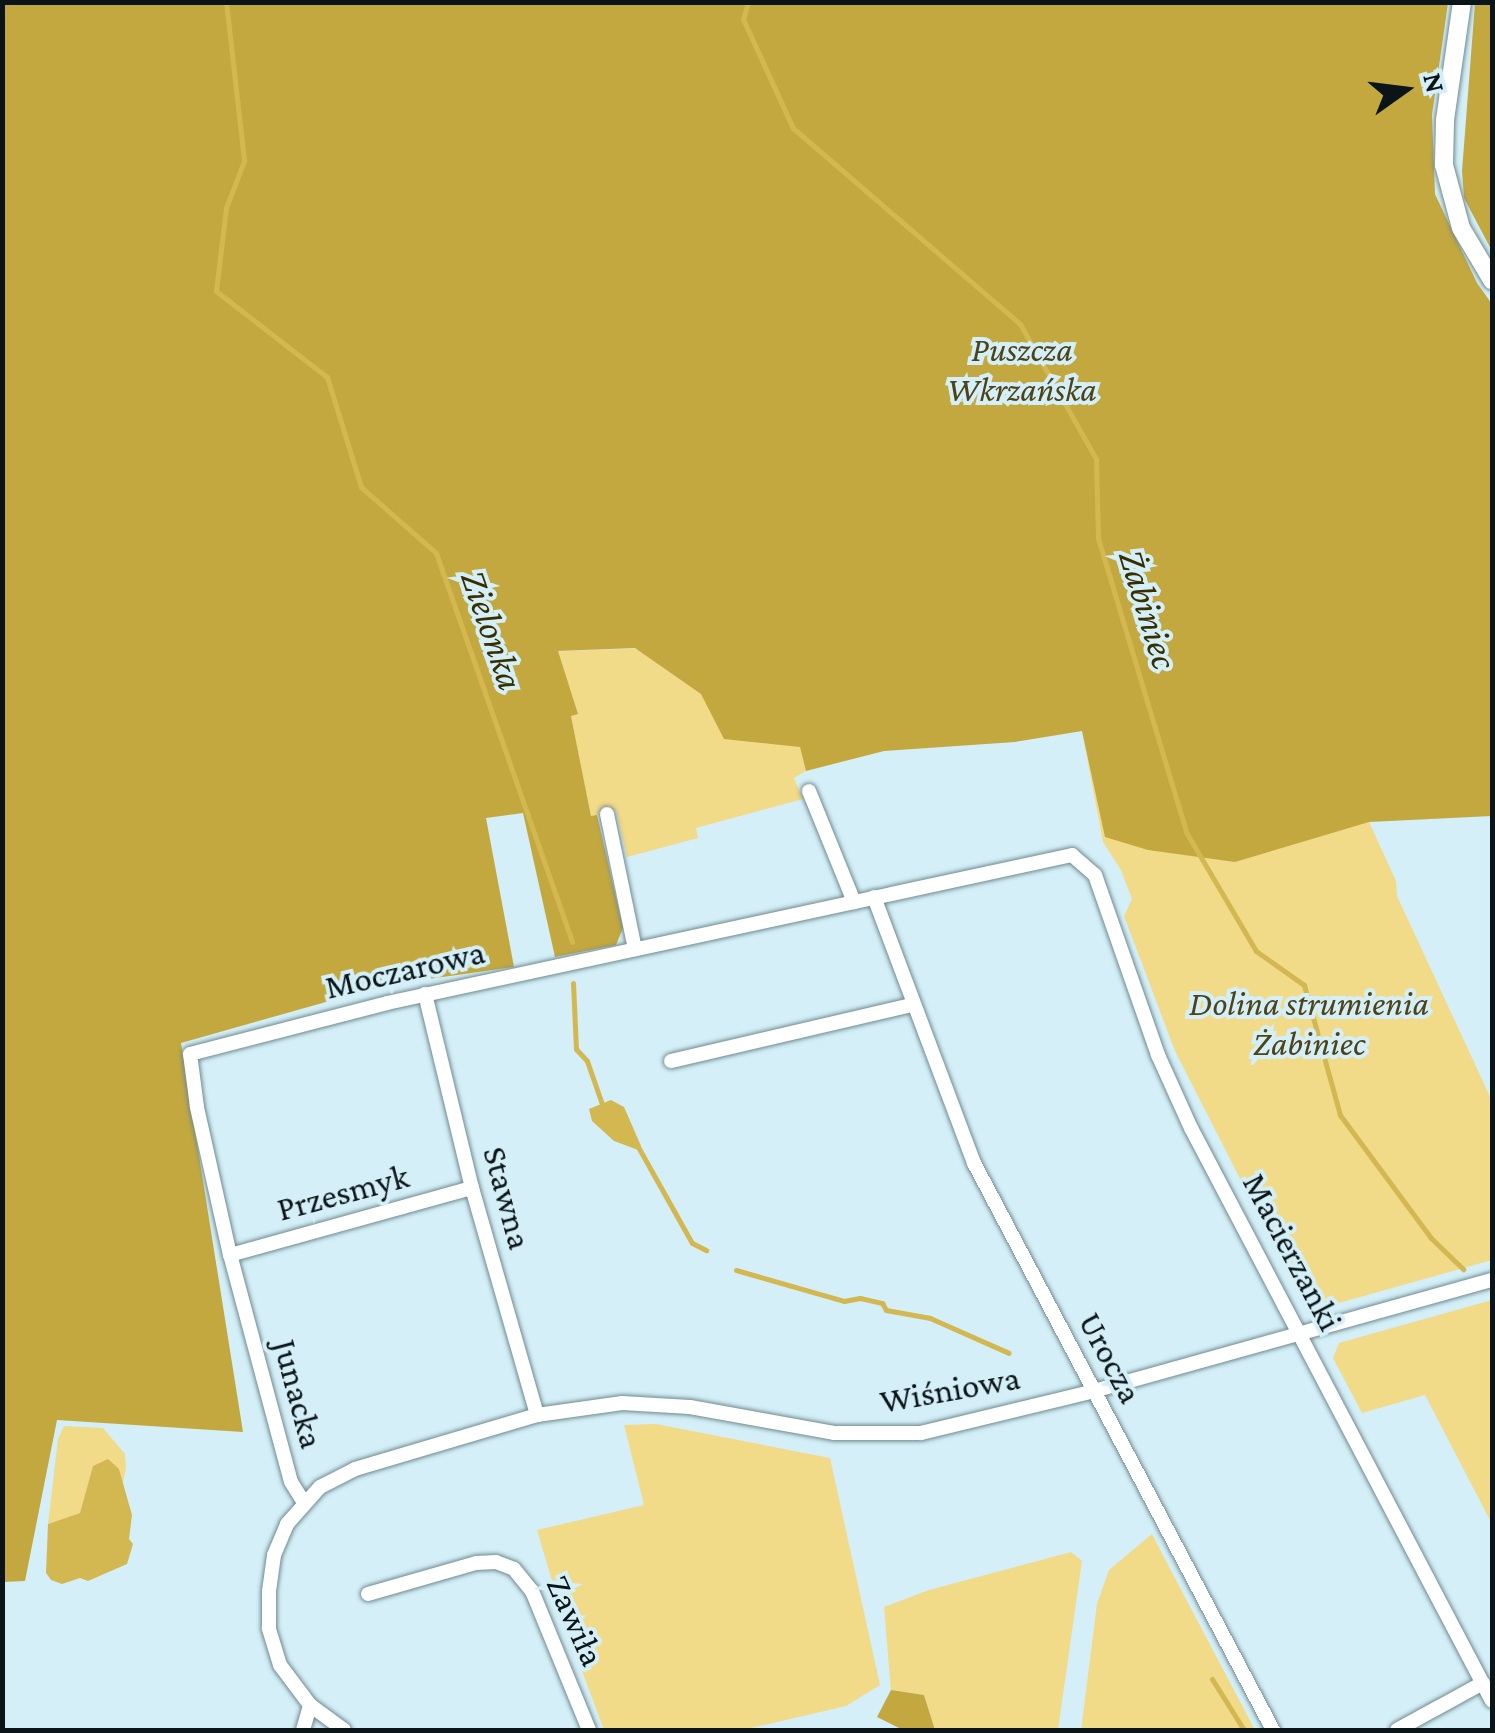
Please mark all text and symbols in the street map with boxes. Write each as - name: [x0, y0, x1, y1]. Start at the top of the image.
- north arrow: [1355, 40, 1455, 140]
- text: N: [1417, 70, 1452, 96]
- park label: Puszcza Wkrzańska: [947, 329, 1097, 411]
- water label: Żabiniec: [1108, 544, 1188, 674]
- water label: Zielonka: [450, 564, 534, 696]
- street label: Moczarowa: [321, 931, 489, 1009]
- park label: Dolina strumienia Żabiniec: [1189, 983, 1429, 1065]
- street label: Stawna: [473, 1142, 541, 1254]
- street label: Przesmyk: [273, 1155, 413, 1231]
- street label: Macierzanki: [1233, 1166, 1351, 1338]
- street label: Urocza: [1069, 1305, 1151, 1411]
- street label: Junacka: [263, 1335, 333, 1453]
- street label: Wiśniowa: [877, 1357, 1023, 1423]
- street label: Zawiła: [537, 1569, 613, 1673]

